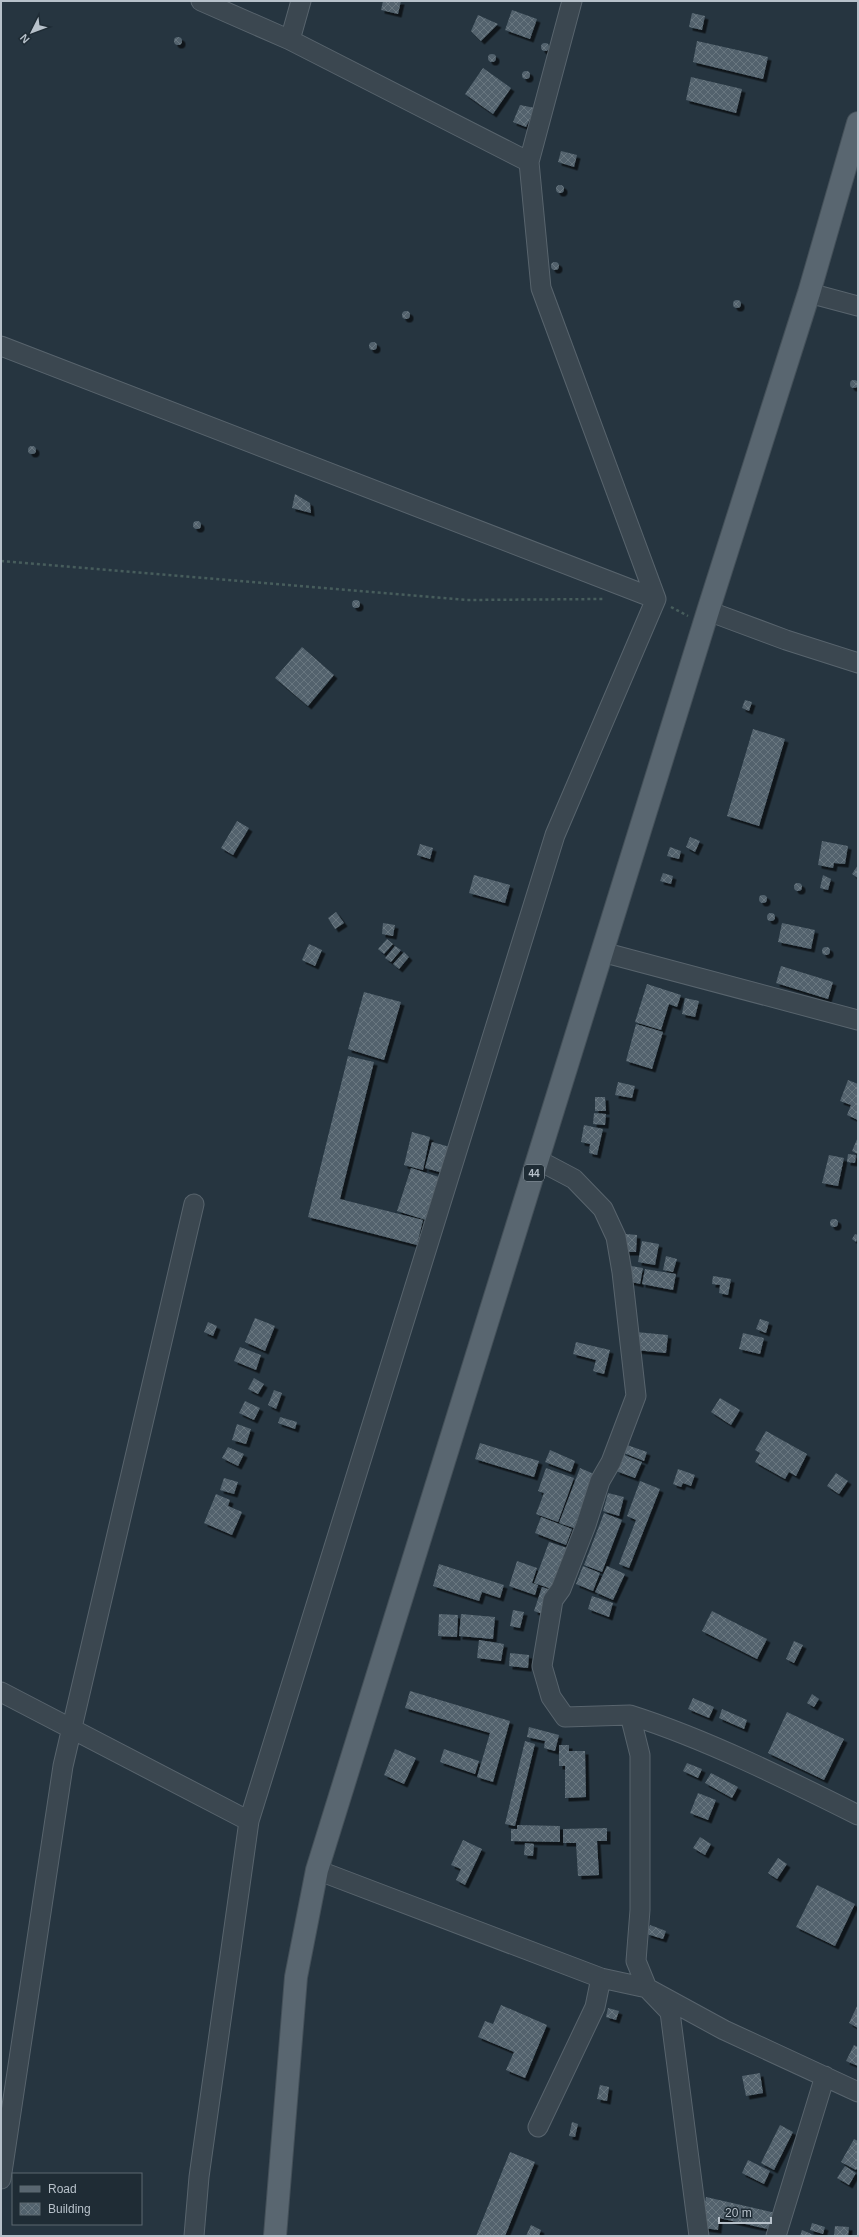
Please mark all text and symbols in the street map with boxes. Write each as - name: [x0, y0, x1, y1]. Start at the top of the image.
- north arrow: [12, 12, 52, 52]
- text: N: [17, 32, 32, 46]
- road number: 44: [524, 1165, 544, 1181]
- legend: [12, 2173, 142, 2225]
- text: Road: [48, 2182, 77, 2196]
- scale bar: [719, 2199, 771, 2225]
- text: Building: [48, 2202, 91, 2216]
- text: 20 m: [725, 2206, 752, 2220]

